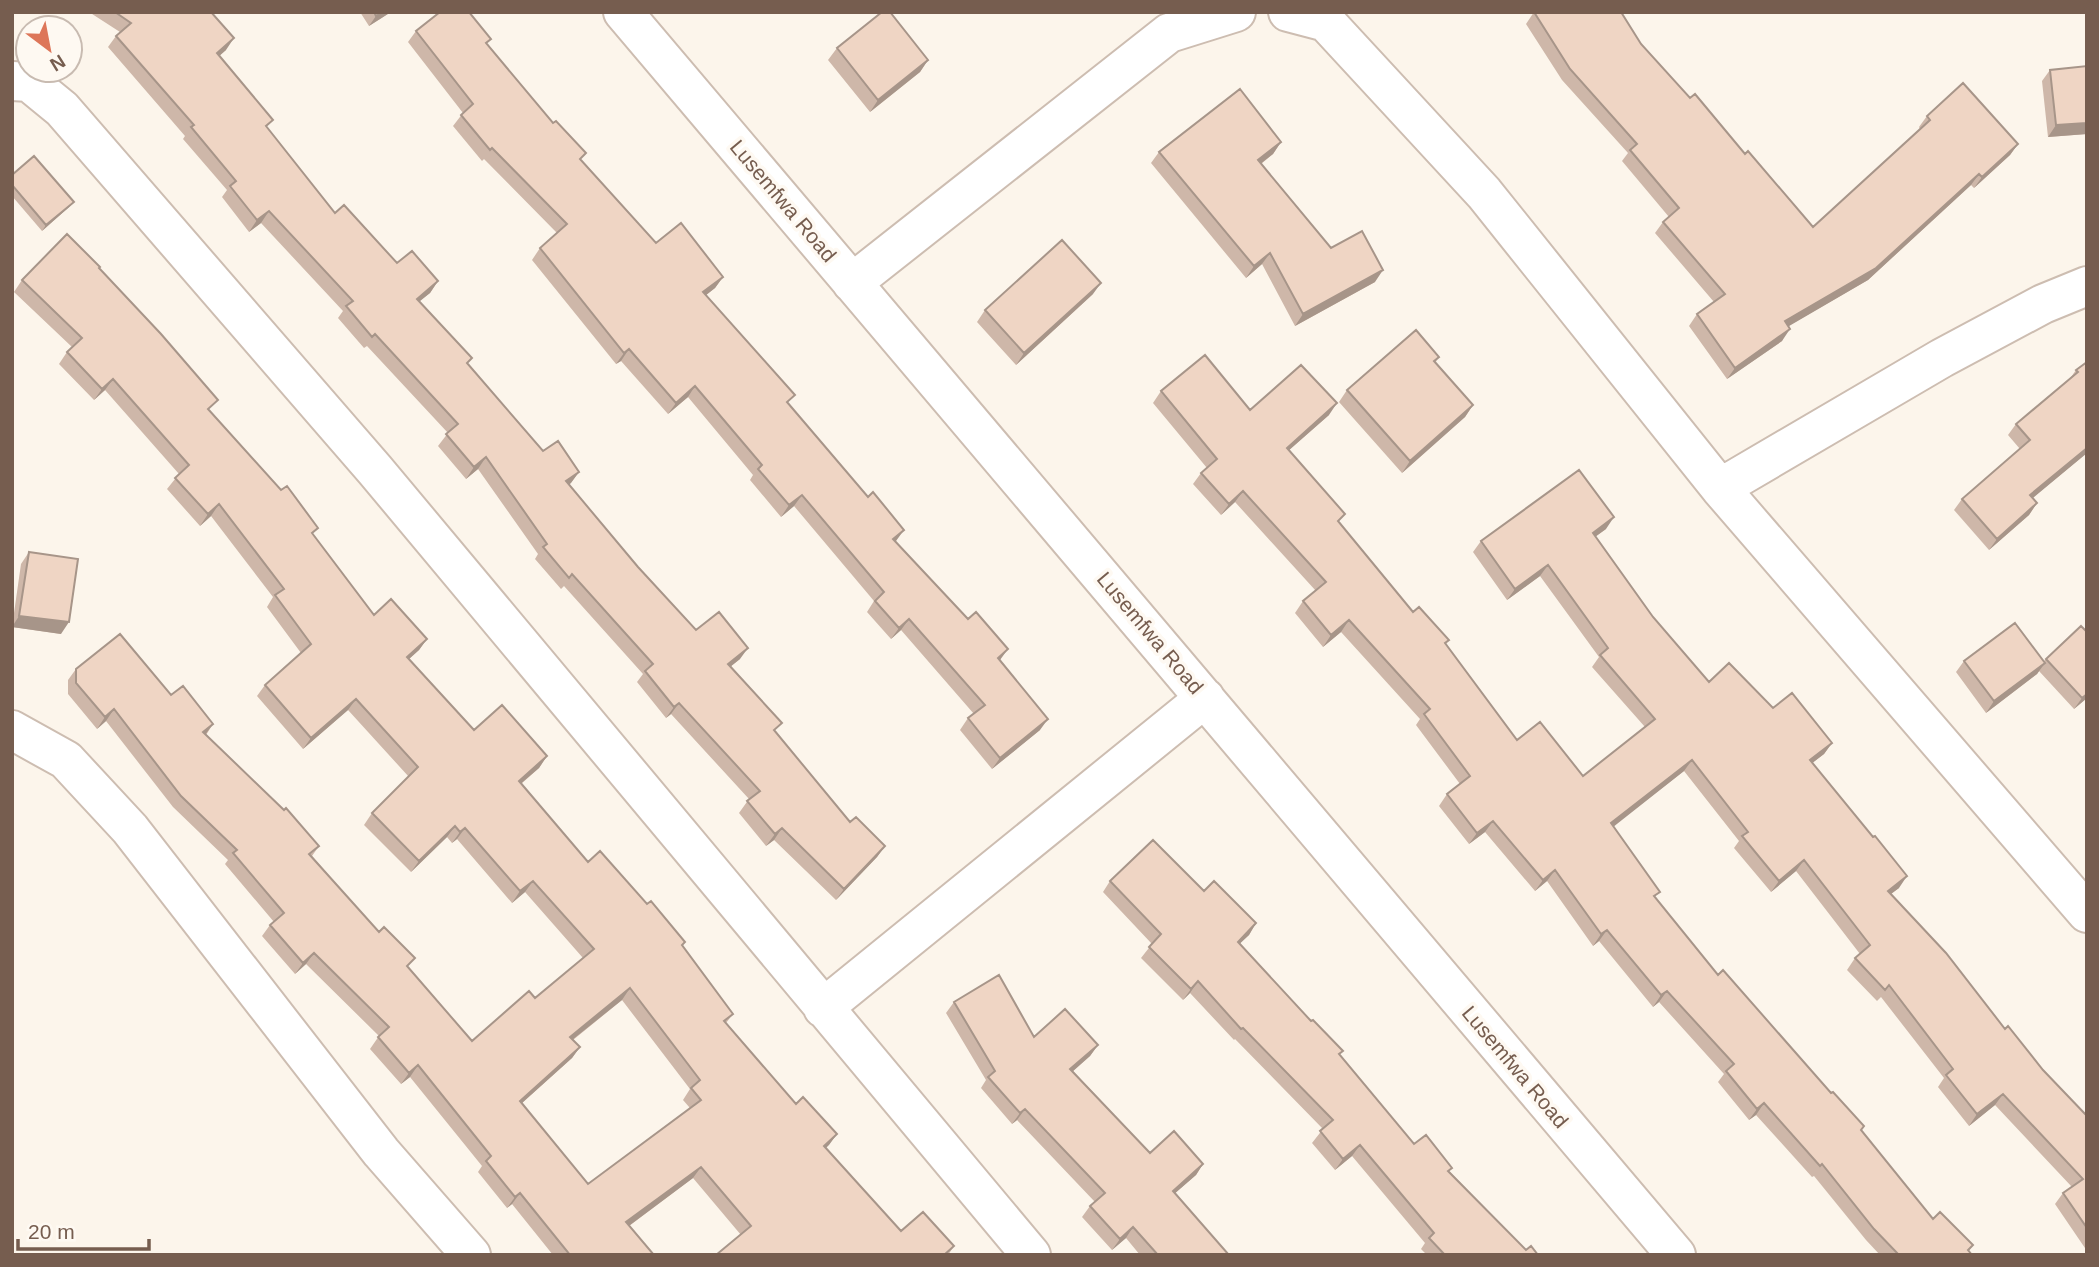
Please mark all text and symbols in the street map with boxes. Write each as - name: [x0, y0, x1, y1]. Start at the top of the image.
- north arrow: [14, 14, 84, 84]
- text: N: [46, 50, 69, 76]
- street label: Lusemfwa Road: [726, 135, 841, 266]
- street label: Lusemfwa Road: [1093, 567, 1208, 698]
- street label: Lusemfwa Road: [1458, 1001, 1573, 1132]
- scale bar: [18, 1208, 149, 1252]
- text: 20 m: [28, 1220, 75, 1243]

